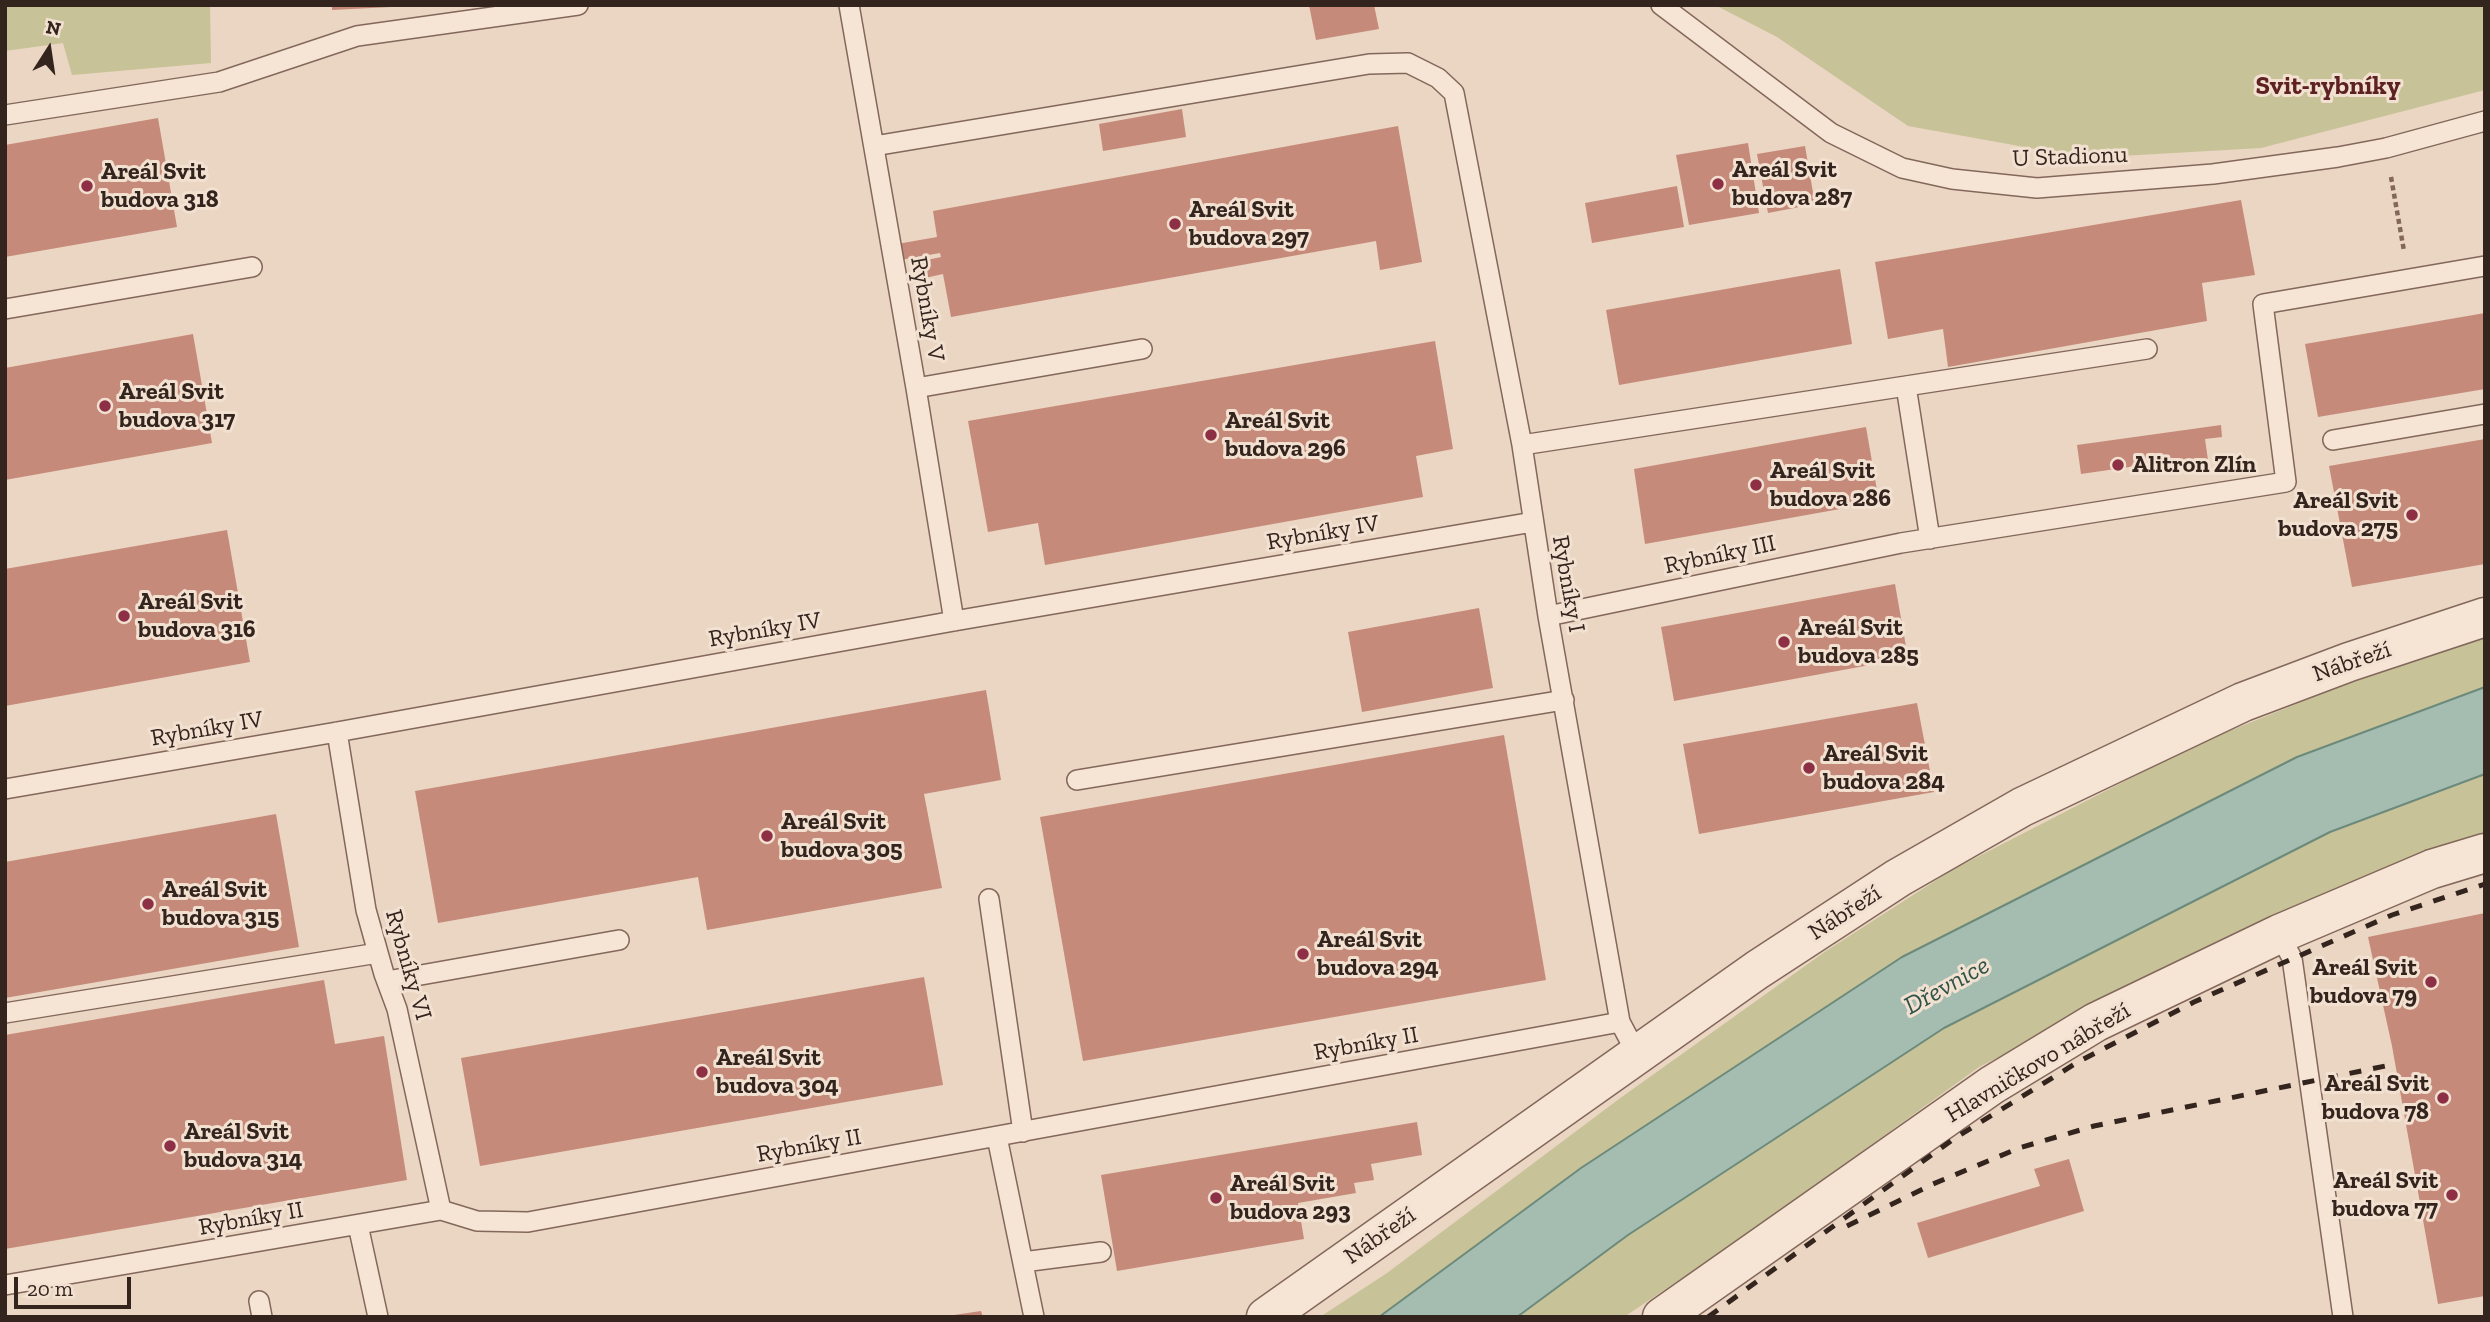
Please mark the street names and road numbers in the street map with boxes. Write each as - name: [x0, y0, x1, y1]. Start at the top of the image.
- street label: U Stadionu: [2012, 141, 2128, 173]
- street label: Rybníky V: [904, 254, 950, 364]
- street label: Rybníky IV: [1265, 509, 1381, 557]
- street label: Rybníky III: [1662, 529, 1778, 581]
- street label: Rybníky I: [1545, 533, 1591, 635]
- street label: Rybníky IV: [707, 606, 823, 654]
- street label: Nábřeží: [2309, 635, 2395, 689]
- street label: Rybníky IV: [149, 705, 265, 753]
- street label: Nábřeží: [1803, 879, 1887, 947]
- street label: Rybníky VI: [379, 906, 437, 1024]
- street label: Hlavničkovo nábřeží: [1940, 996, 2136, 1130]
- street label: Rybníky II: [1311, 1021, 1421, 1067]
- street label: Rybníky II: [754, 1123, 864, 1169]
- street label: Rybníky II: [196, 1196, 306, 1242]
- street label: Nábřeží: [1339, 1201, 1421, 1271]

